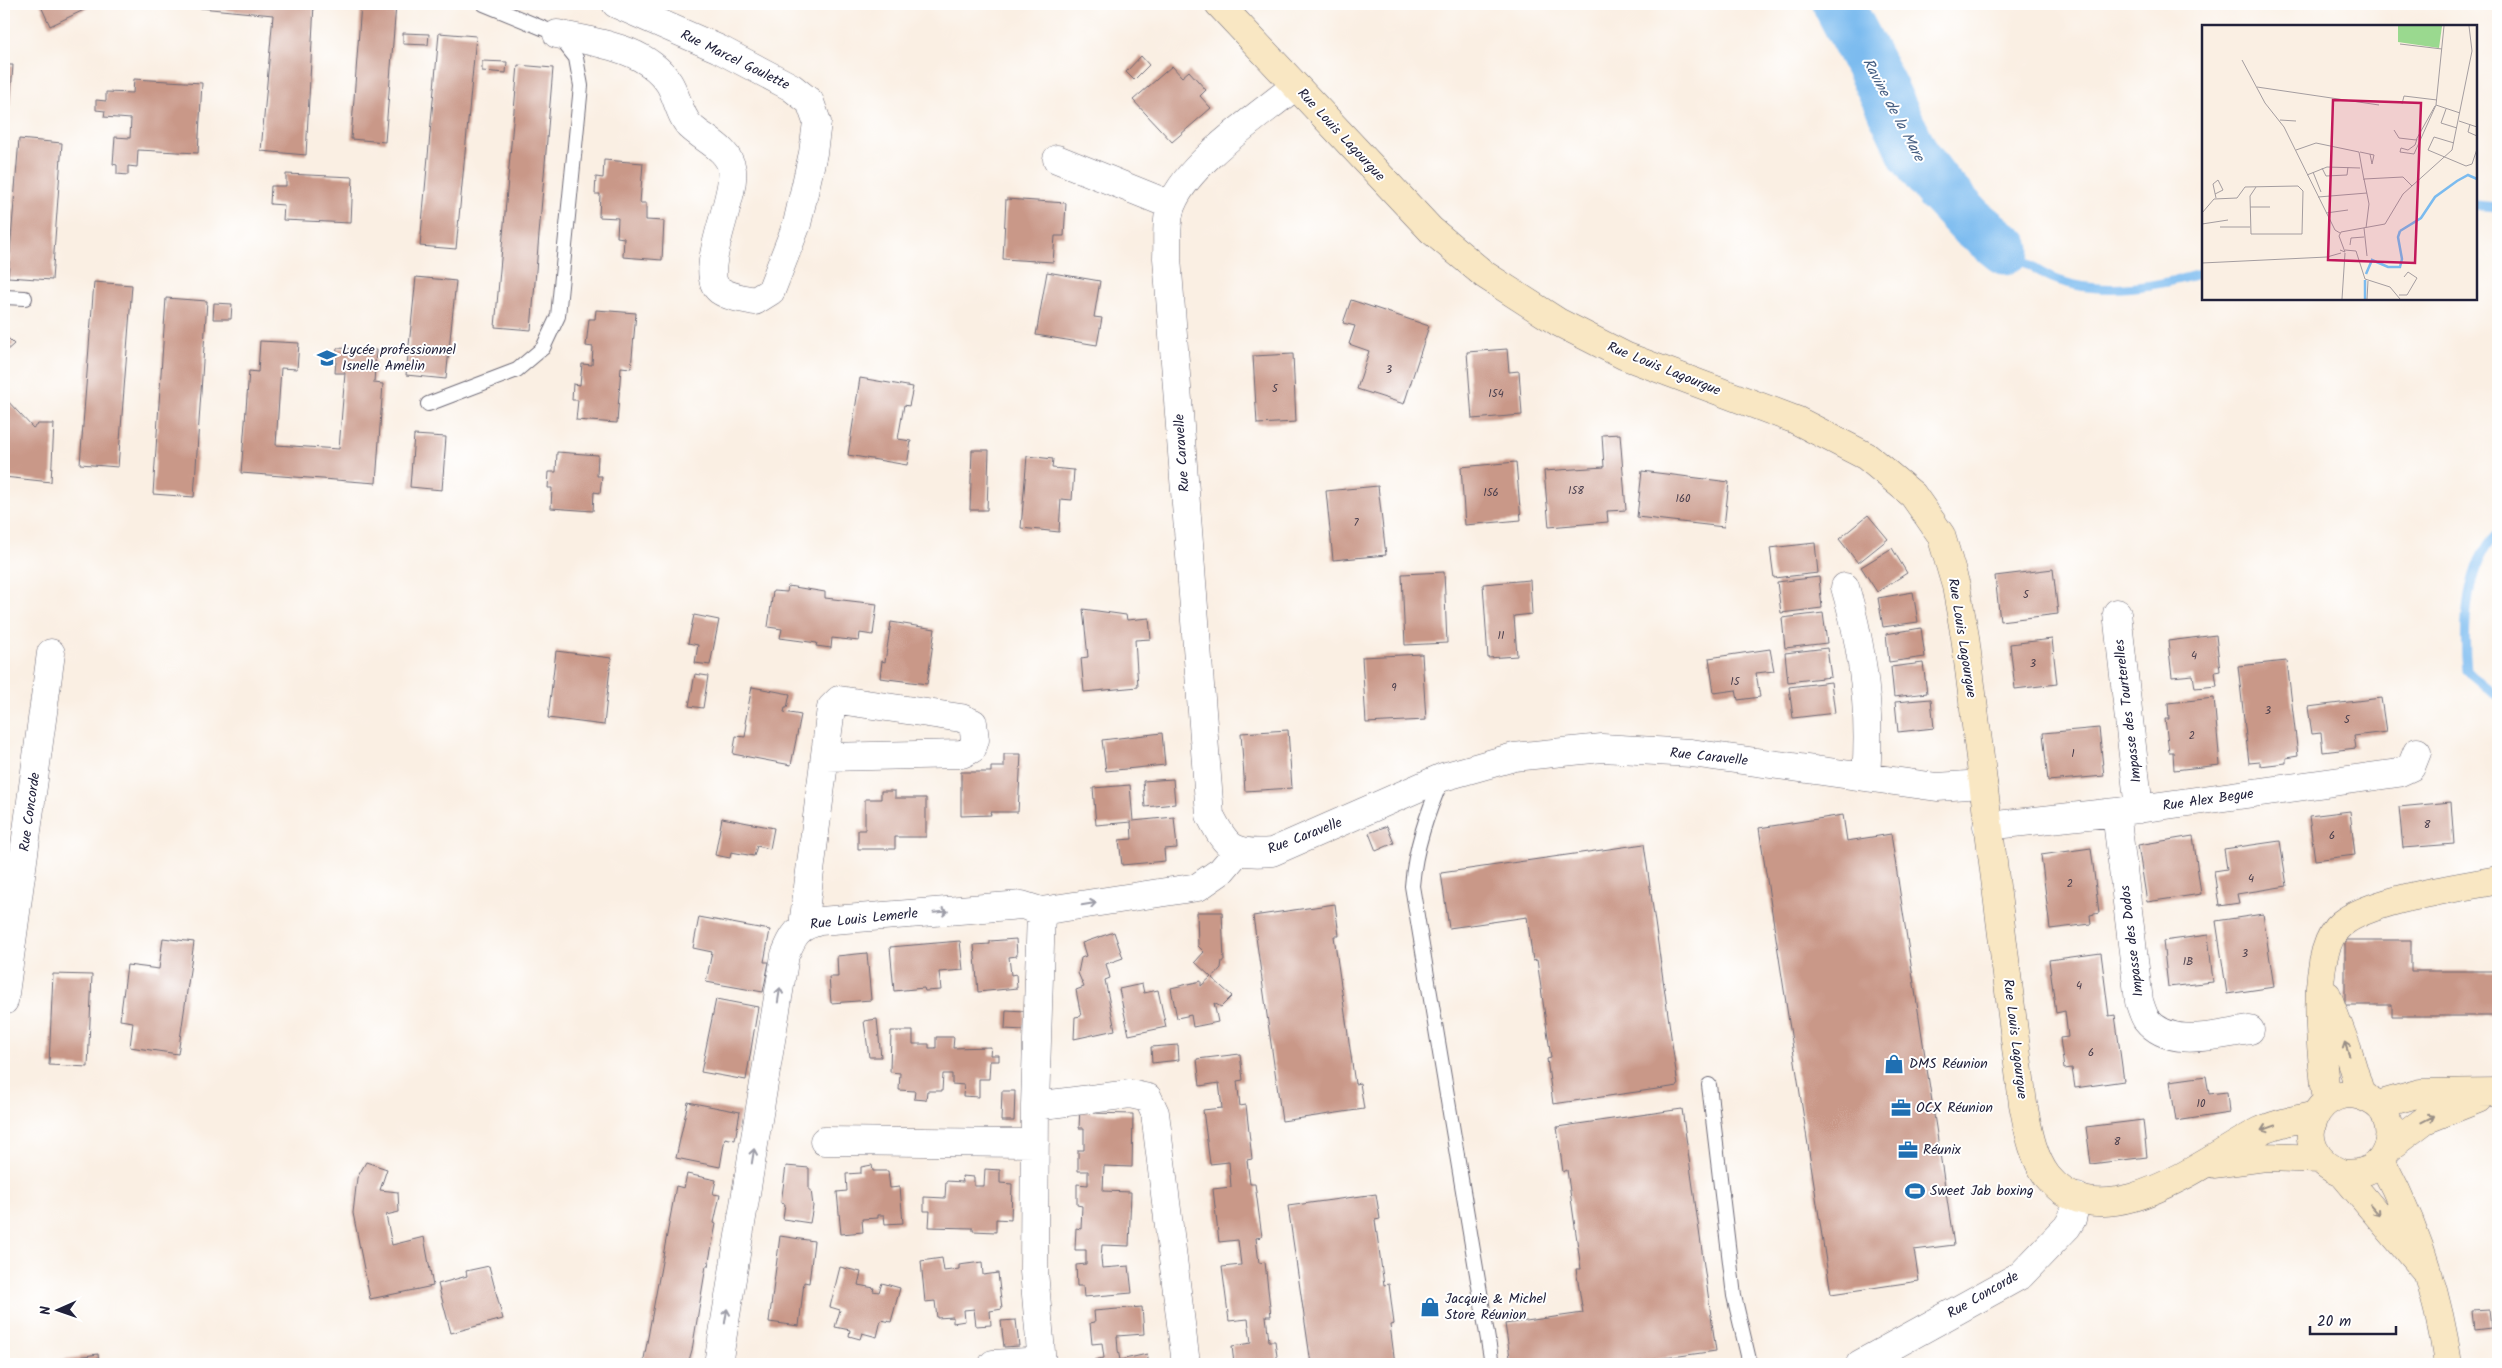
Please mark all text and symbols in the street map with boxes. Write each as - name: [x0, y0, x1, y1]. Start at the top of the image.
- street label: Rue Marcel Goulette: [677, 24, 794, 96]
- inset map: [2202, 25, 2477, 300]
- water label: Ravine de la Mare: [1856, 54, 1931, 167]
- street label: Rue Louis Lagourgue: [1292, 83, 1391, 187]
- street label: Rue Louis Lagourgue: [1604, 336, 1725, 402]
- place label: Lycée professionnel Isnelle Amelin: [342, 339, 457, 377]
- school or university icon: Lycée professionnel Isnelle Amelin: [316, 347, 338, 369]
- house number: 3: [1386, 361, 1392, 379]
- house number: 5: [1272, 380, 1279, 398]
- house number: 154: [1488, 385, 1504, 403]
- street label: Rue Caravelle: [1168, 412, 1196, 493]
- house number: 158: [1568, 482, 1584, 500]
- house number: 156: [1483, 484, 1499, 502]
- house number: 160: [1675, 490, 1691, 508]
- house number: 7: [1353, 514, 1359, 532]
- street label: Rue Louis Lagourgue: [1942, 577, 1982, 700]
- house number: 5: [2023, 586, 2030, 604]
- house number: 11: [1498, 627, 1504, 645]
- street label: Impasse des Tourterelles: [2108, 638, 2148, 784]
- house number: 4: [2191, 647, 2197, 665]
- house number: 3: [2030, 655, 2036, 673]
- house number: 15: [1730, 673, 1741, 691]
- house number: 9: [1391, 679, 1397, 697]
- house number: 3: [2265, 702, 2271, 720]
- house number: 5: [2344, 711, 2351, 729]
- house number: 2: [2189, 727, 2195, 745]
- street label: Rue Caravelle: [1669, 742, 1750, 772]
- house number: 1: [2071, 745, 2075, 763]
- street label: Rue Concorde: [14, 770, 47, 853]
- street label: Rue Alex Begue: [2161, 783, 2256, 817]
- street label: Rue Caravelle: [1264, 811, 1346, 860]
- house number: 8: [2424, 816, 2431, 834]
- house number: 6: [2329, 827, 2335, 845]
- house number: 4: [2248, 870, 2254, 888]
- house number: 2: [2067, 875, 2073, 893]
- street label: Impasse des Dodos: [2114, 884, 2150, 998]
- one-way arrow: [1081, 898, 1097, 908]
- street label: Rue Louis Lemerle: [809, 902, 920, 936]
- one-way arrow: [933, 907, 949, 916]
- house number: 3: [2242, 945, 2248, 963]
- house number: 1B: [2183, 953, 2193, 971]
- house number: 4: [2076, 977, 2082, 995]
- street label: Rue Louis Lagourgue: [1997, 978, 2033, 1101]
- one-way arrow: [774, 988, 784, 1004]
- one-way arrow: [2342, 1042, 2351, 1057]
- house number: 6: [2088, 1044, 2094, 1062]
- shop icon: DMS Réunion: [1883, 1053, 1905, 1075]
- place label: DMS Réunion: [1909, 1053, 1988, 1075]
- house number: 10: [2197, 1095, 2206, 1113]
- office icon: OCX Réunion: [1890, 1097, 1912, 1119]
- place label: OCX Réunion: [1916, 1097, 1993, 1119]
- one-way arrow: [2420, 1114, 2435, 1124]
- one-way arrow: [2261, 1124, 2276, 1133]
- house number: 8: [2114, 1133, 2121, 1151]
- office icon: Réunix: [1897, 1139, 1919, 1161]
- place label: Réunix: [1923, 1139, 1962, 1161]
- one-way arrow: [748, 1148, 758, 1164]
- sports icon: Sweet Jab boxing: [1904, 1180, 1926, 1202]
- place label: Sweet Jab boxing: [1930, 1180, 2034, 1202]
- one-way arrow: [2369, 1204, 2381, 1217]
- street label: Rue Concorde: [1943, 1265, 2024, 1324]
- north arrow: [32, 1286, 82, 1336]
- place label: Jacquie & Michel Store Réunion: [1445, 1288, 1547, 1326]
- shop icon: Jacquie & Michel Store Réunion: [1419, 1296, 1441, 1318]
- scale bar: [2310, 1303, 2396, 1335]
- text: N: [35, 1305, 57, 1315]
- one-way arrow: [722, 1309, 732, 1325]
- text: 20 m: [2317, 1310, 2351, 1334]

